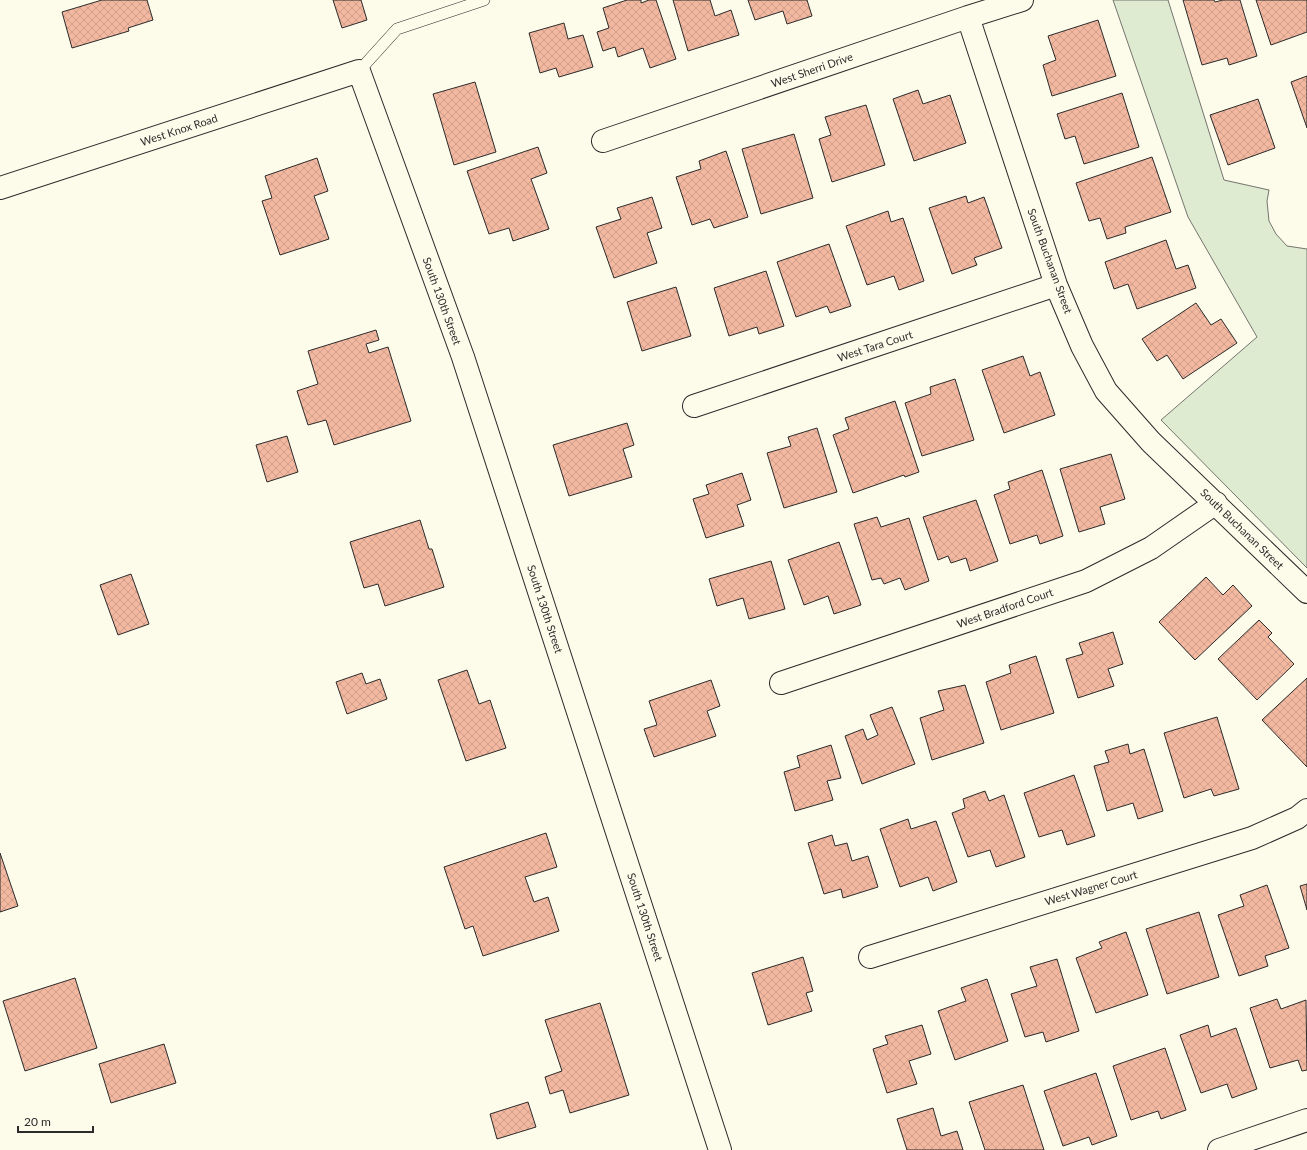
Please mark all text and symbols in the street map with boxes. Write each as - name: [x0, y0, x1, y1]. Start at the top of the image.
- street label: West Sherri Drive: [769, 49, 855, 90]
- street label: West Knox Road: [139, 111, 219, 148]
- street label: South Buchanan Street: [1025, 207, 1076, 315]
- street label: South 130th Street: [421, 255, 464, 346]
- street label: West Tara Court: [836, 327, 914, 364]
- street label: South Buchanan Street: [1198, 486, 1287, 572]
- street label: South 130th Street: [525, 563, 566, 655]
- street label: West Bradford Court: [955, 585, 1055, 630]
- street label: West Wagner Court: [1043, 867, 1139, 908]
- street label: South 130th Street: [625, 871, 666, 963]
- scale bar: [18, 1108, 93, 1134]
- text: 20 m: [24, 1114, 51, 1129]

